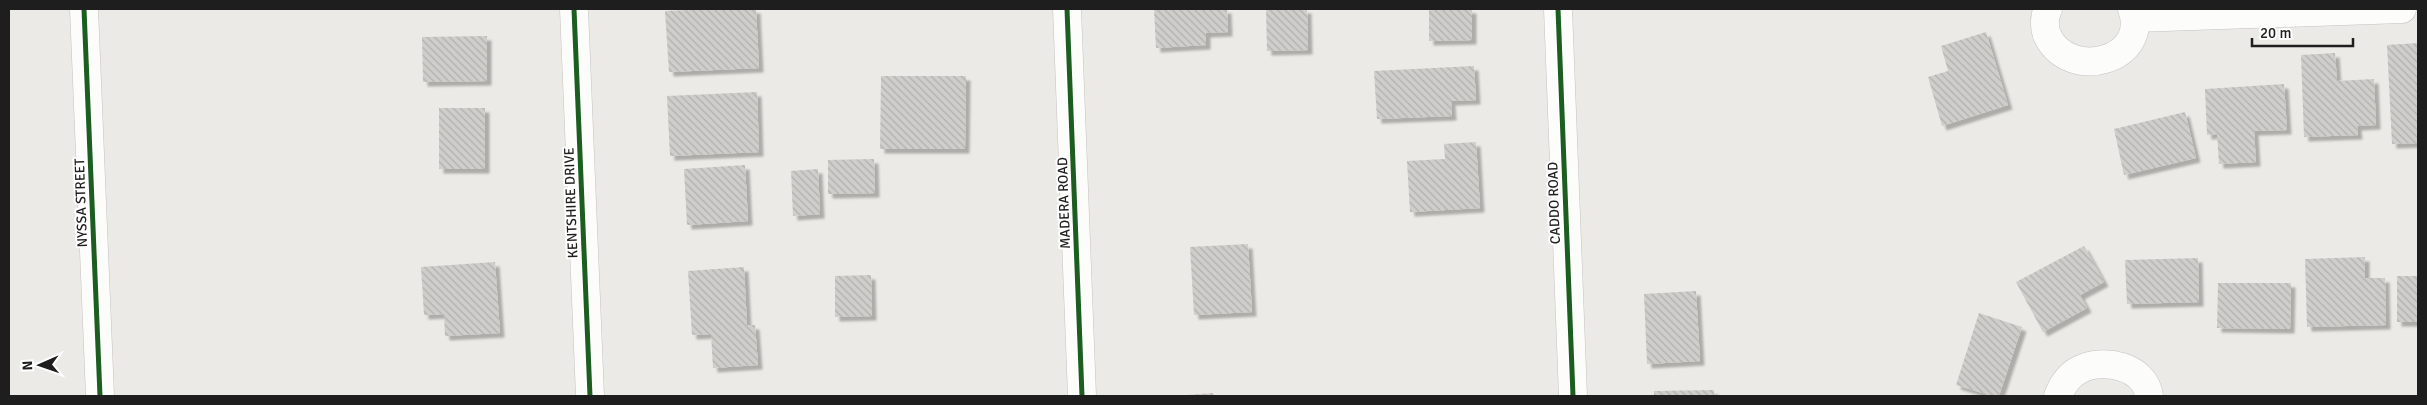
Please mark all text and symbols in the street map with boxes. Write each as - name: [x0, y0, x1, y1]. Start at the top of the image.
- scale bar: [2252, 15, 2353, 47]
- text: 20 m: [2260, 24, 2291, 42]
- street label: KENTSHIRE DRIVE: [561, 147, 581, 259]
- street label: MADERA ROAD: [1054, 157, 1074, 249]
- street label: NYSSA STREET: [71, 158, 91, 248]
- street label: CADDO ROAD: [1544, 162, 1564, 244]
- north arrow: [15, 340, 65, 390]
- text: N: [19, 360, 36, 371]

